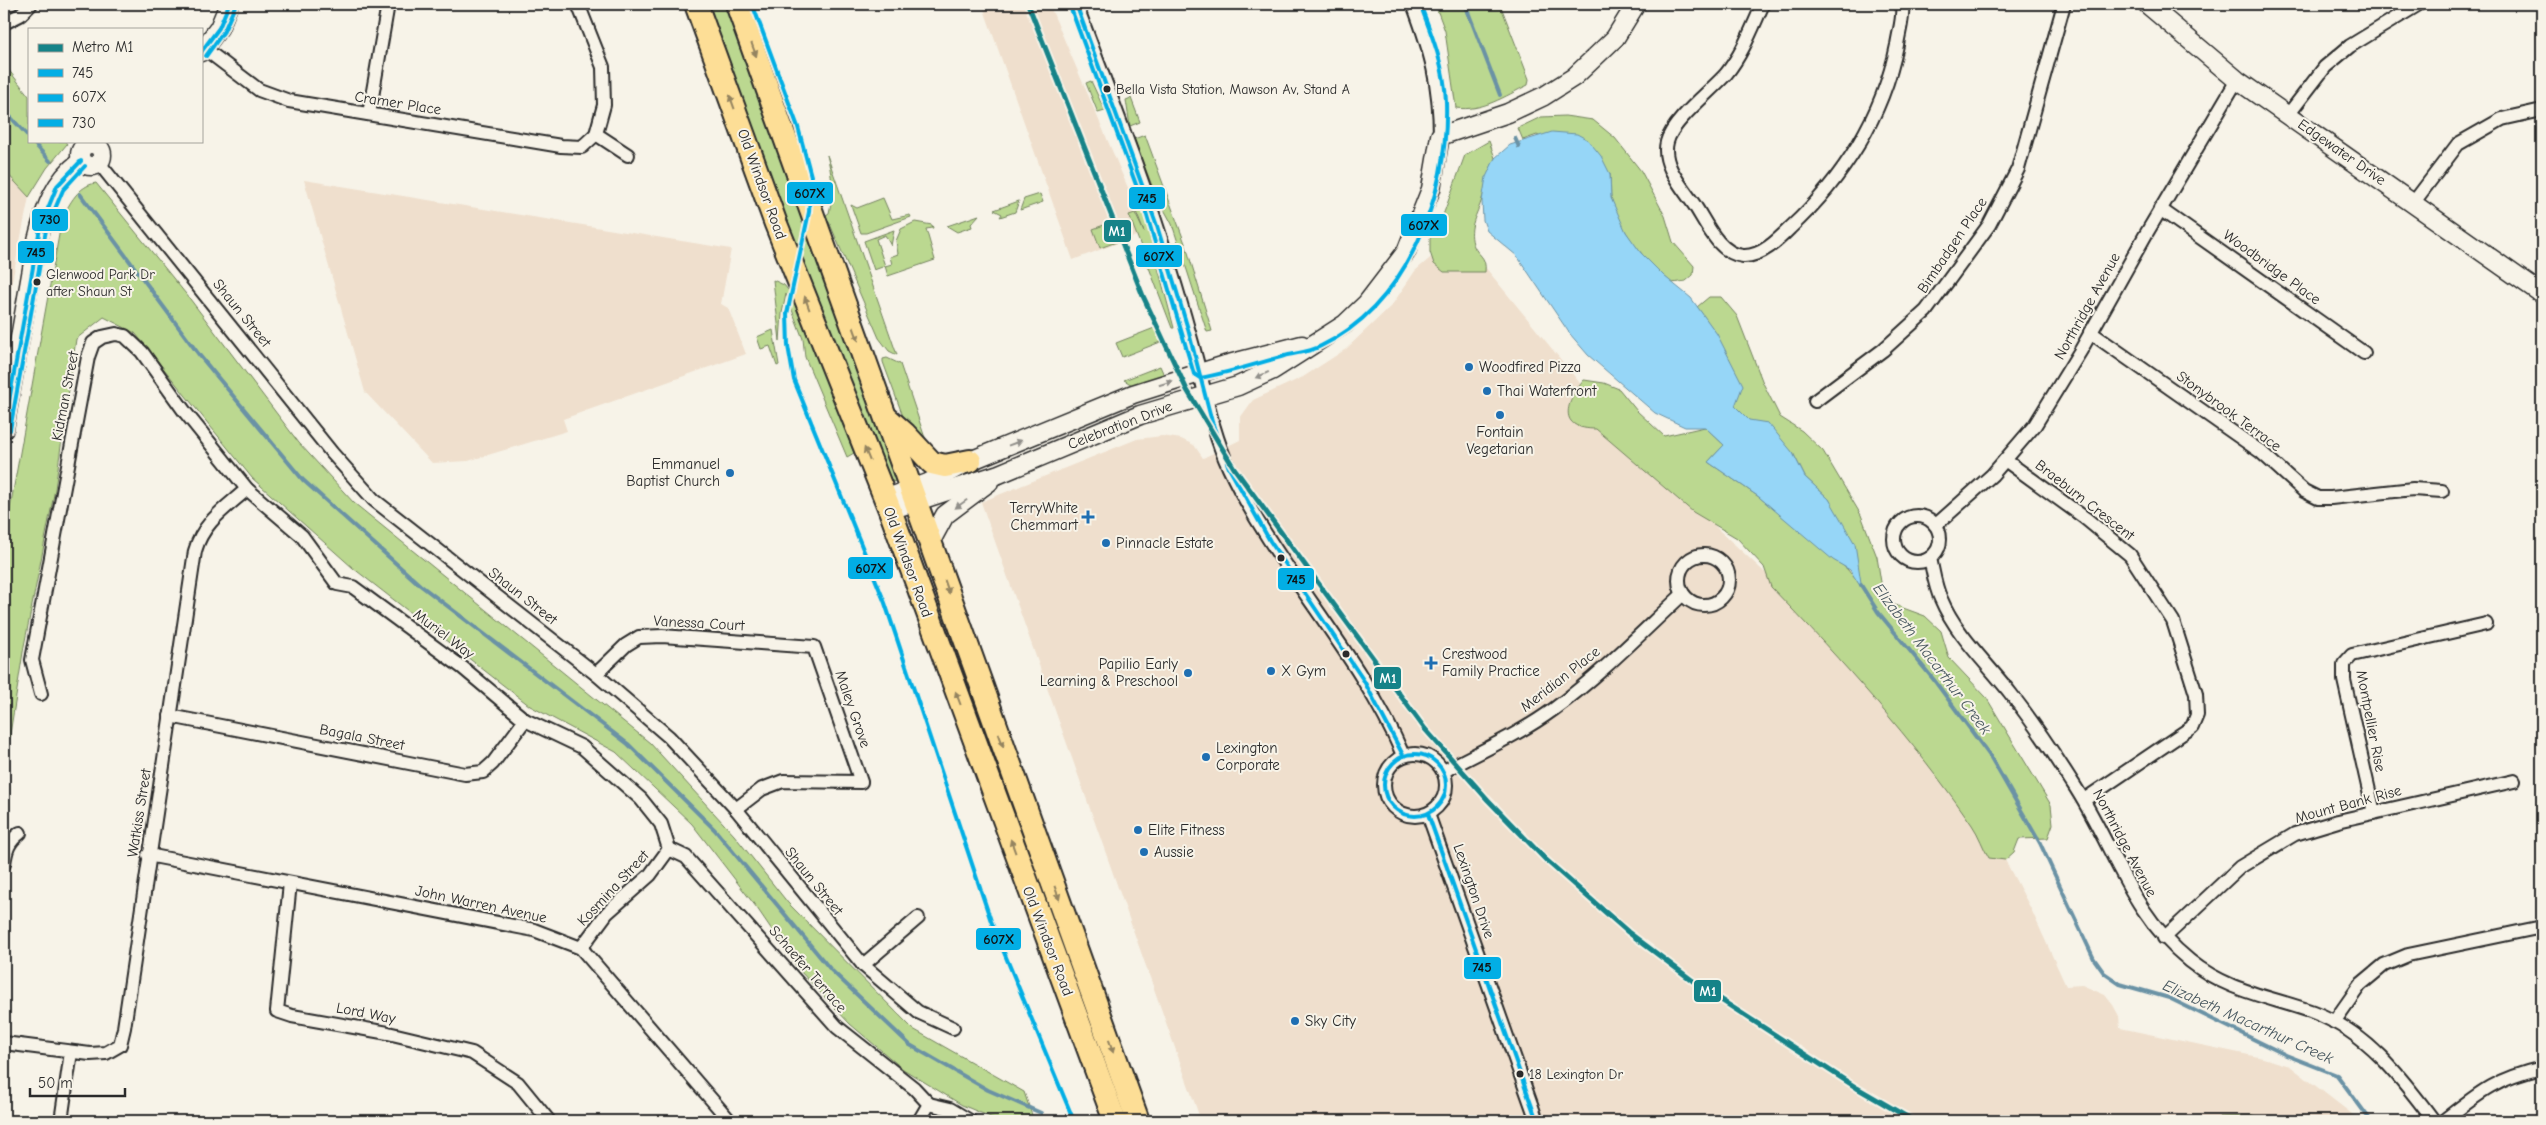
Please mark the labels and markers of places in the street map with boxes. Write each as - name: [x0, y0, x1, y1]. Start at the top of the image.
- place label: Bella Vista Station, Mawson Av, Stand A: [1116, 81, 1350, 98]
- marker: Bella Vista Station, Mawson Av, Stand A: [1102, 84, 1112, 94]
- place label: Glenwood Park Dr after Shaun St: [46, 266, 155, 300]
- marker: Glenwood Park Dr after Shaun St: [32, 277, 42, 287]
- place label: Woodfired Pizza: [1479, 358, 1581, 376]
- marker: Woodfired Pizza: [1463, 361, 1475, 373]
- place label: Thai Waterfront: [1497, 382, 1597, 400]
- marker: Thai Waterfront: [1481, 385, 1493, 397]
- marker: Fontain Vegetarian: [1494, 409, 1506, 421]
- place label: Fontain Vegetarian: [1466, 423, 1534, 458]
- place label: Emmanuel Baptist Church: [626, 455, 720, 490]
- marker: Emmanuel Baptist Church: [724, 467, 736, 479]
- place label: TerryWhite Chemmart: [1009, 499, 1079, 534]
- marker: TerryWhite Chemmart: [1082, 511, 1094, 523]
- place label: Pinnacle Estate: [1116, 534, 1214, 552]
- marker: Pinnacle Estate: [1100, 537, 1112, 549]
- unlabelled marker: [1276, 553, 1286, 563]
- place label: Crestwood Family Practice: [1442, 645, 1540, 680]
- unlabelled marker: [1341, 649, 1351, 659]
- place label: Papilio Early Learning & Preschool: [1040, 655, 1178, 690]
- marker: Crestwood Family Practice: [1424, 656, 1438, 670]
- place label: X Gym: [1281, 662, 1326, 680]
- marker: X Gym: [1265, 665, 1277, 677]
- marker: Papilio Early Learning & Preschool: [1182, 667, 1194, 679]
- place label: Lexington Corporate: [1216, 739, 1280, 774]
- marker: Lexington Corporate: [1200, 751, 1212, 763]
- place label: Elite Fitness: [1148, 821, 1225, 839]
- marker: Elite Fitness: [1132, 824, 1144, 836]
- place label: Aussie: [1154, 843, 1194, 861]
- marker: Aussie: [1138, 846, 1150, 858]
- place label: Sky City: [1305, 1012, 1356, 1030]
- marker: Sky City: [1289, 1015, 1301, 1027]
- place label: 18 Lexington Dr: [1529, 1066, 1623, 1083]
- marker: 18 Lexington Dr: [1515, 1069, 1525, 1079]

